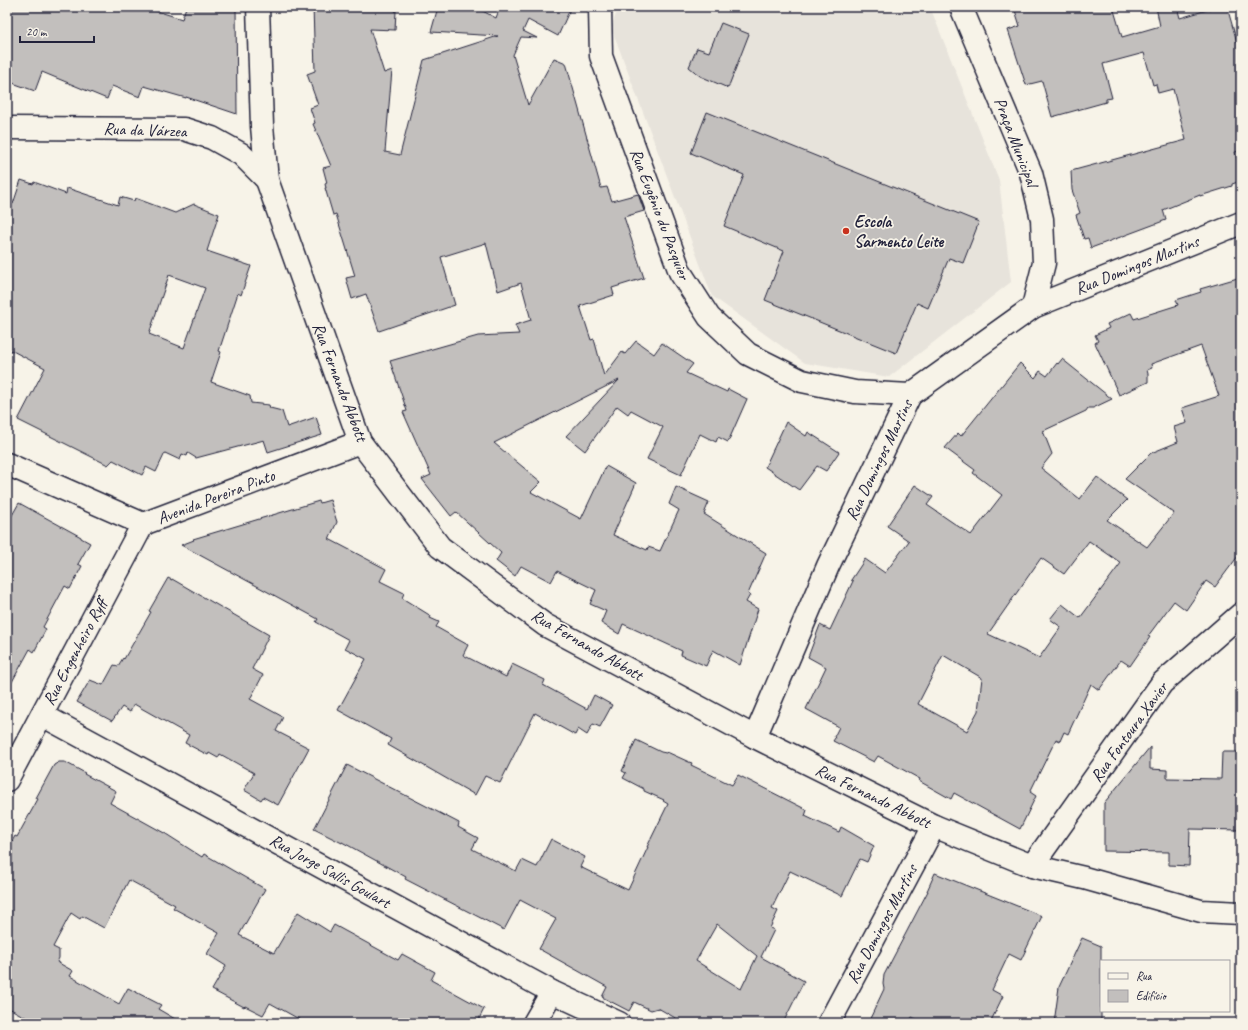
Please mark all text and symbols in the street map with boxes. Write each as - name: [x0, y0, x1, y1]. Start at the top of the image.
- scale bar: [20, 18, 94, 44]
- text: 20 m: [26, 24, 48, 40]
- street label: Praça Municipal: [989, 95, 1044, 192]
- street label: Rua da Várzea: [103, 118, 188, 142]
- street label: Rua Eugênio du Pasquier: [625, 146, 695, 284]
- place label: Escola Sarmento Leite: [854, 211, 945, 252]
- marker: Escola Sarmento Leite: [841, 226, 851, 236]
- street label: Rua Domingos Martins: [1072, 230, 1203, 299]
- street label: Rua Fernando Abbott: [308, 320, 373, 447]
- street label: Rua Domingos Martins: [841, 395, 918, 524]
- street label: Avenida Pereira Pinto: [154, 465, 279, 529]
- street label: Rua Engenheiro Ryff: [38, 592, 114, 709]
- street label: Rua Fernando Abbott: [527, 605, 649, 687]
- street label: Rua Fontoura Xavier: [1086, 676, 1173, 786]
- street label: Rua Fernando Abbott: [812, 759, 936, 834]
- street label: Rua Jorge Sallis Goulart: [266, 829, 396, 914]
- street label: Rua Domingos Martins: [842, 860, 923, 987]
- legend: [1100, 960, 1230, 1012]
- text: Rua: [1136, 968, 1153, 984]
- text: Edifício: [1136, 988, 1168, 1004]

